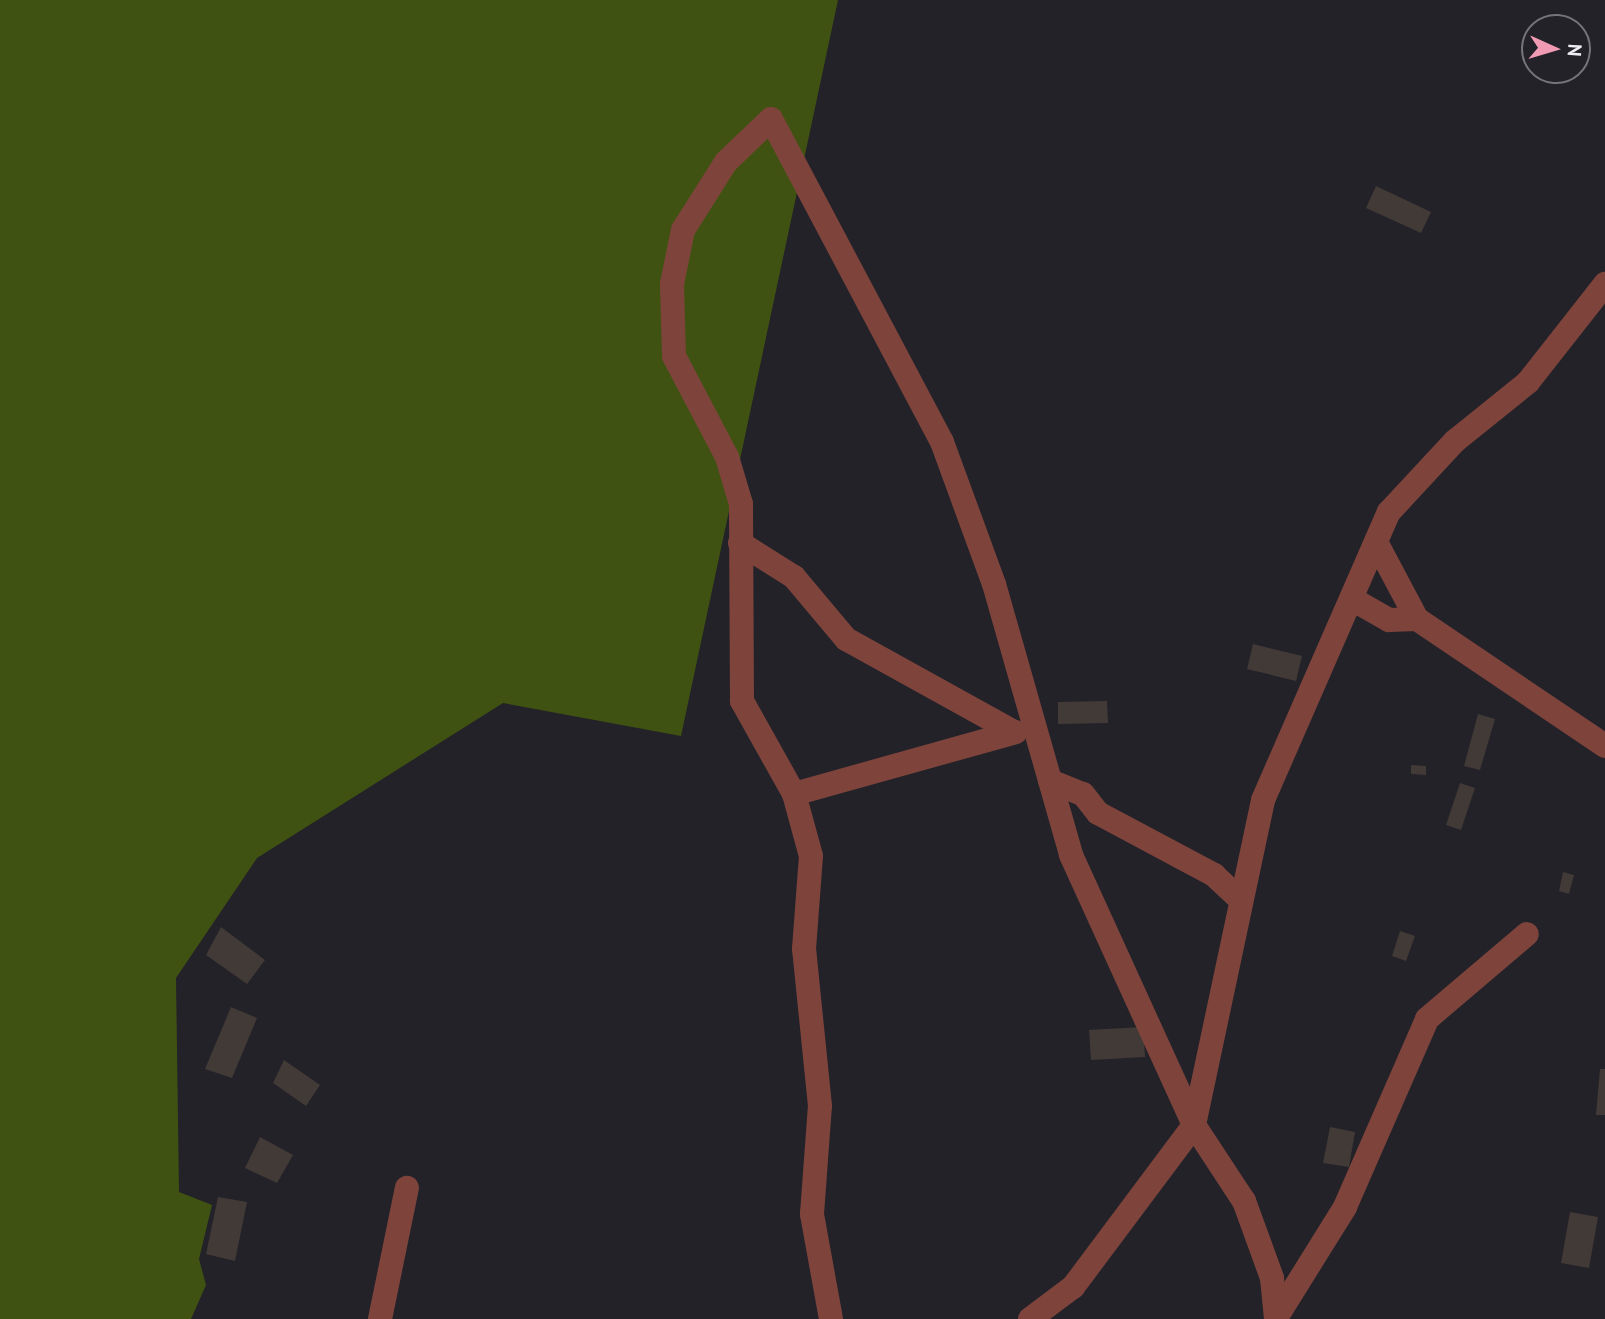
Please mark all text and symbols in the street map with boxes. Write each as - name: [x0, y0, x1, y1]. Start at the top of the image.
- north arrow: [1521, 14, 1591, 84]
- text: N: [1563, 43, 1587, 57]

